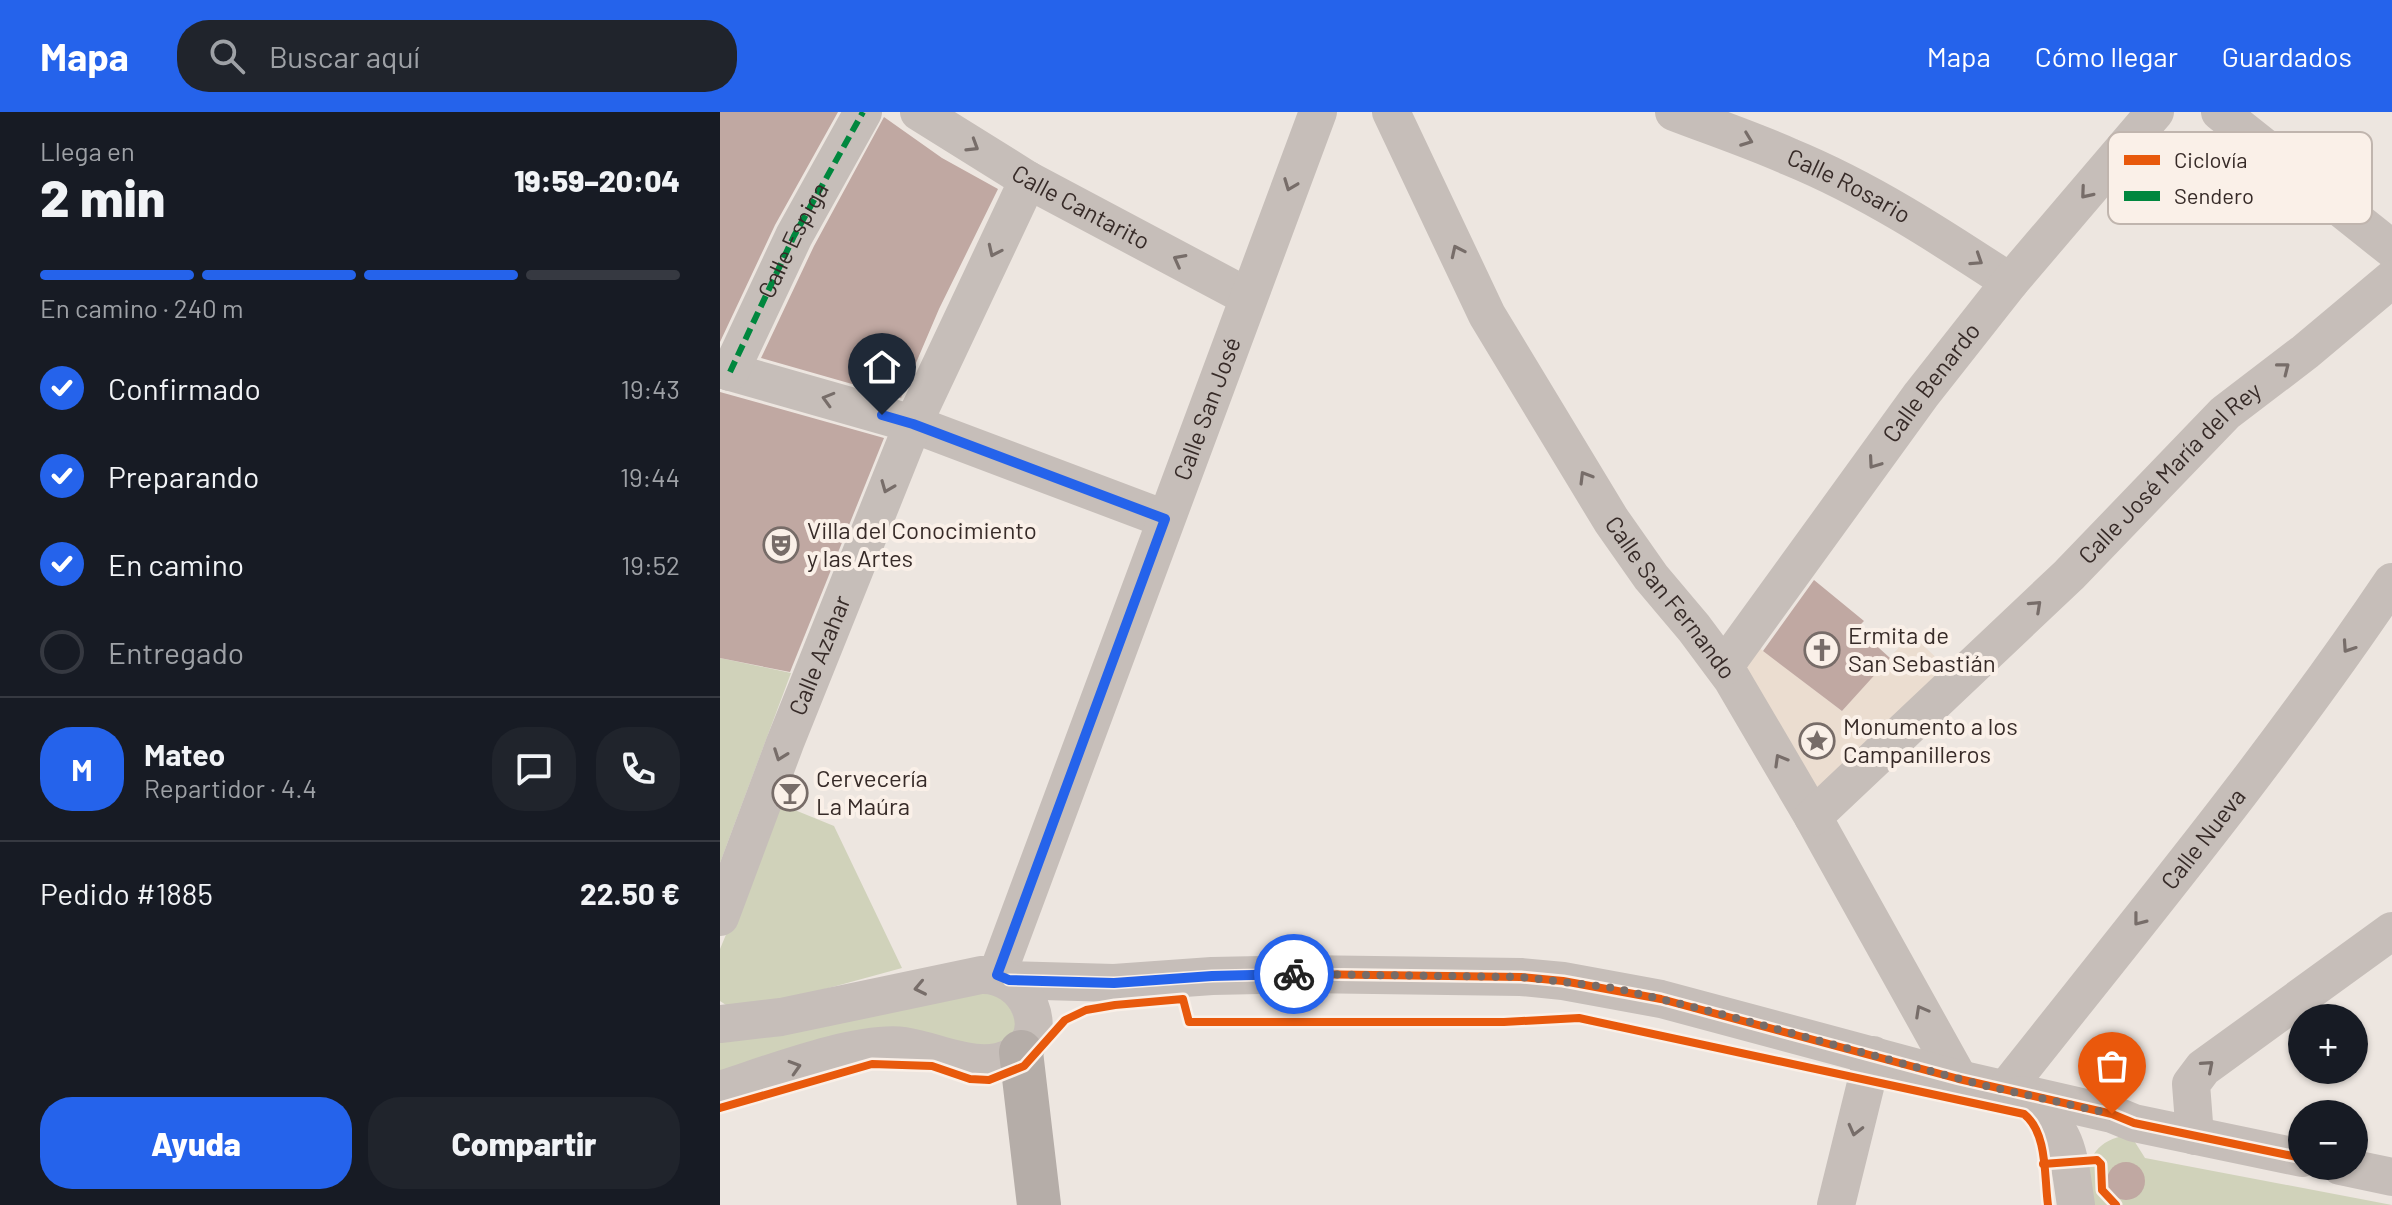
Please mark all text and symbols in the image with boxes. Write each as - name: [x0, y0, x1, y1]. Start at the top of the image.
- search box: [177, 20, 737, 92]
- text: Mapa: [40, 33, 129, 79]
- icon: search: [205, 34, 249, 78]
- text: Buscar aquí: [269, 38, 420, 74]
- text: Mapa: [1927, 39, 1991, 73]
- text: Cómo llegar: [2035, 39, 2178, 73]
- text: Guardados: [2222, 39, 2352, 73]
- one-way arrow: [1739, 130, 1753, 147]
- legend: [2108, 132, 2372, 224]
- text: Llega en: [40, 135, 135, 166]
- one-way arrow: [964, 136, 979, 152]
- street label: Calle Rosario: [1783, 142, 1916, 229]
- text: Ciclovía: [2174, 146, 2247, 172]
- street label: Calle Cantarito: [1007, 158, 1155, 255]
- text: 19:59–20:04: [514, 162, 680, 198]
- text: 2 min: [40, 165, 165, 227]
- street label: Calle Espiga: [751, 177, 834, 302]
- one-way arrow: [1284, 177, 1300, 191]
- text: Sendero: [2174, 182, 2254, 208]
- one-way arrow: [2081, 183, 2096, 198]
- one-way arrow: [988, 242, 1004, 257]
- one-way arrow: [1451, 245, 1467, 260]
- one-way arrow: [1968, 251, 1983, 266]
- one-way arrow: [1173, 255, 1187, 270]
- text: En camino · 240 m: [40, 292, 243, 323]
- street label: Calle Benardo: [1876, 316, 1986, 448]
- pin: [848, 333, 916, 415]
- street label: Calle San José: [1166, 333, 1246, 484]
- icon: home: [860, 345, 904, 389]
- one-way arrow: [2275, 364, 2290, 378]
- icon: check: [40, 366, 84, 410]
- text: Confirmado: [108, 370, 261, 406]
- text: 19:43: [621, 373, 680, 404]
- street label: Calle José María del Rey: [2072, 375, 2266, 569]
- one-way arrow: [821, 392, 835, 409]
- icon: check: [40, 454, 84, 498]
- one-way arrow: [1869, 454, 1884, 468]
- text: Preparando: [108, 458, 259, 494]
- text: 19:44: [620, 461, 680, 492]
- one-way arrow: [1579, 471, 1595, 486]
- one-way arrow: [880, 479, 897, 493]
- street label: Calle San Fernando: [1600, 510, 1743, 684]
- place label: Villa del Conocimiento y las Artes: [807, 515, 1037, 572]
- theatre icon: Villa del Conocimiento y las Artes: [762, 526, 800, 564]
- icon: check: [40, 542, 84, 586]
- text: En camino: [108, 546, 244, 582]
- text: 19:52: [621, 549, 680, 580]
- street label: Calle Azahar: [782, 590, 856, 719]
- one-way arrow: [2027, 600, 2041, 615]
- place label: Ermita de San Sebastián: [1848, 620, 1996, 677]
- church icon: Ermita de San Sebastián: [1803, 631, 1841, 669]
- text: Entregado: [108, 634, 244, 670]
- one-way arrow: [2343, 638, 2358, 653]
- place label: Monumento a los Campanilleros: [1843, 711, 2018, 768]
- place icon: Monumento a los Campanilleros: [1798, 722, 1836, 760]
- button: chat: [492, 727, 576, 811]
- button: phone: [596, 727, 680, 811]
- text: Mateo: [144, 736, 225, 772]
- one-way arrow: [773, 747, 790, 761]
- text: M: [71, 751, 93, 787]
- one-way arrow: [1774, 754, 1790, 769]
- place label: Cervecería La Maúra: [816, 763, 928, 820]
- text: Repartidor · 4.4: [144, 772, 317, 803]
- bar icon: Cervecería La Maúra: [771, 774, 809, 812]
- street label: Calle Nueva: [2154, 782, 2251, 895]
- text: Pedido #1885: [40, 875, 213, 911]
- text: 22.50 €: [580, 875, 680, 911]
- one-way arrow: [2135, 911, 2149, 926]
- courier: [1254, 934, 1334, 1014]
- icon: bike: [1272, 952, 1316, 996]
- one-way arrow: [914, 979, 927, 996]
- map controls: [2288, 1004, 2368, 1180]
- button: +: [2288, 1004, 2368, 1084]
- one-way arrow: [1915, 1005, 1931, 1020]
- pin: [2078, 1032, 2146, 1114]
- icon: bag: [2090, 1044, 2134, 1088]
- one-way arrow: [787, 1060, 801, 1076]
- one-way arrow: [2199, 1061, 2214, 1076]
- button: Ayuda: [40, 1097, 352, 1189]
- button: Compartir: [368, 1097, 680, 1189]
- button: −: [2288, 1100, 2368, 1180]
- one-way arrow: [1847, 1123, 1864, 1137]

